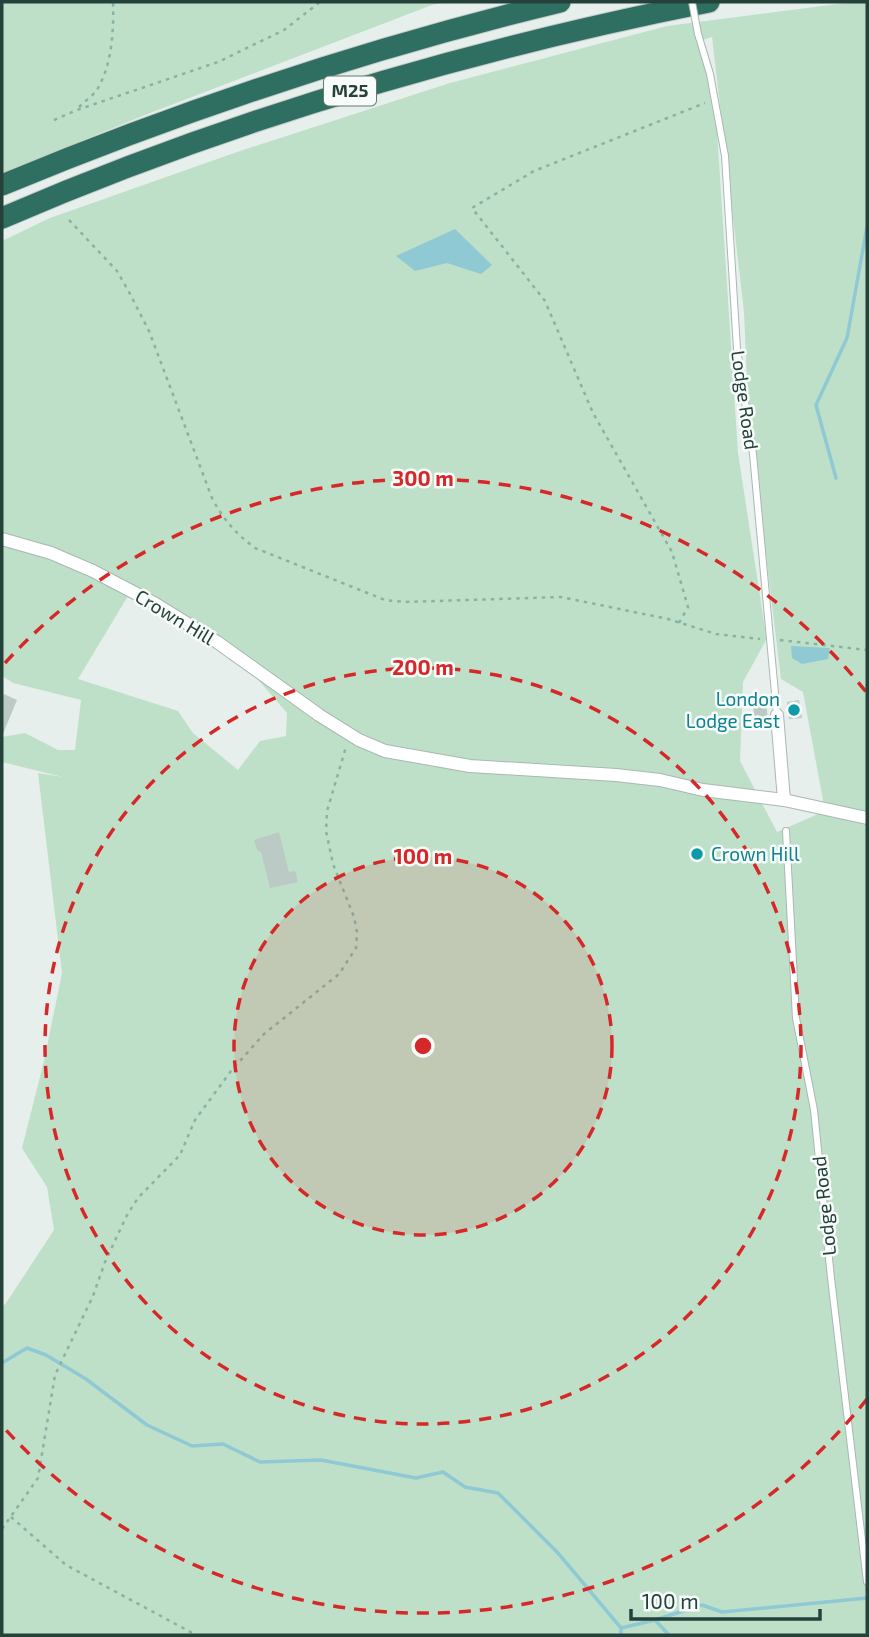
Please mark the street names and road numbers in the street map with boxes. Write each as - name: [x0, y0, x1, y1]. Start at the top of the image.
- road number: M25: [324, 76, 376, 106]
- street label: Lodge Road: [727, 349, 764, 451]
- street label: Crown Hill: [131, 584, 219, 649]
- street label: Lodge Road: [807, 1155, 840, 1257]

